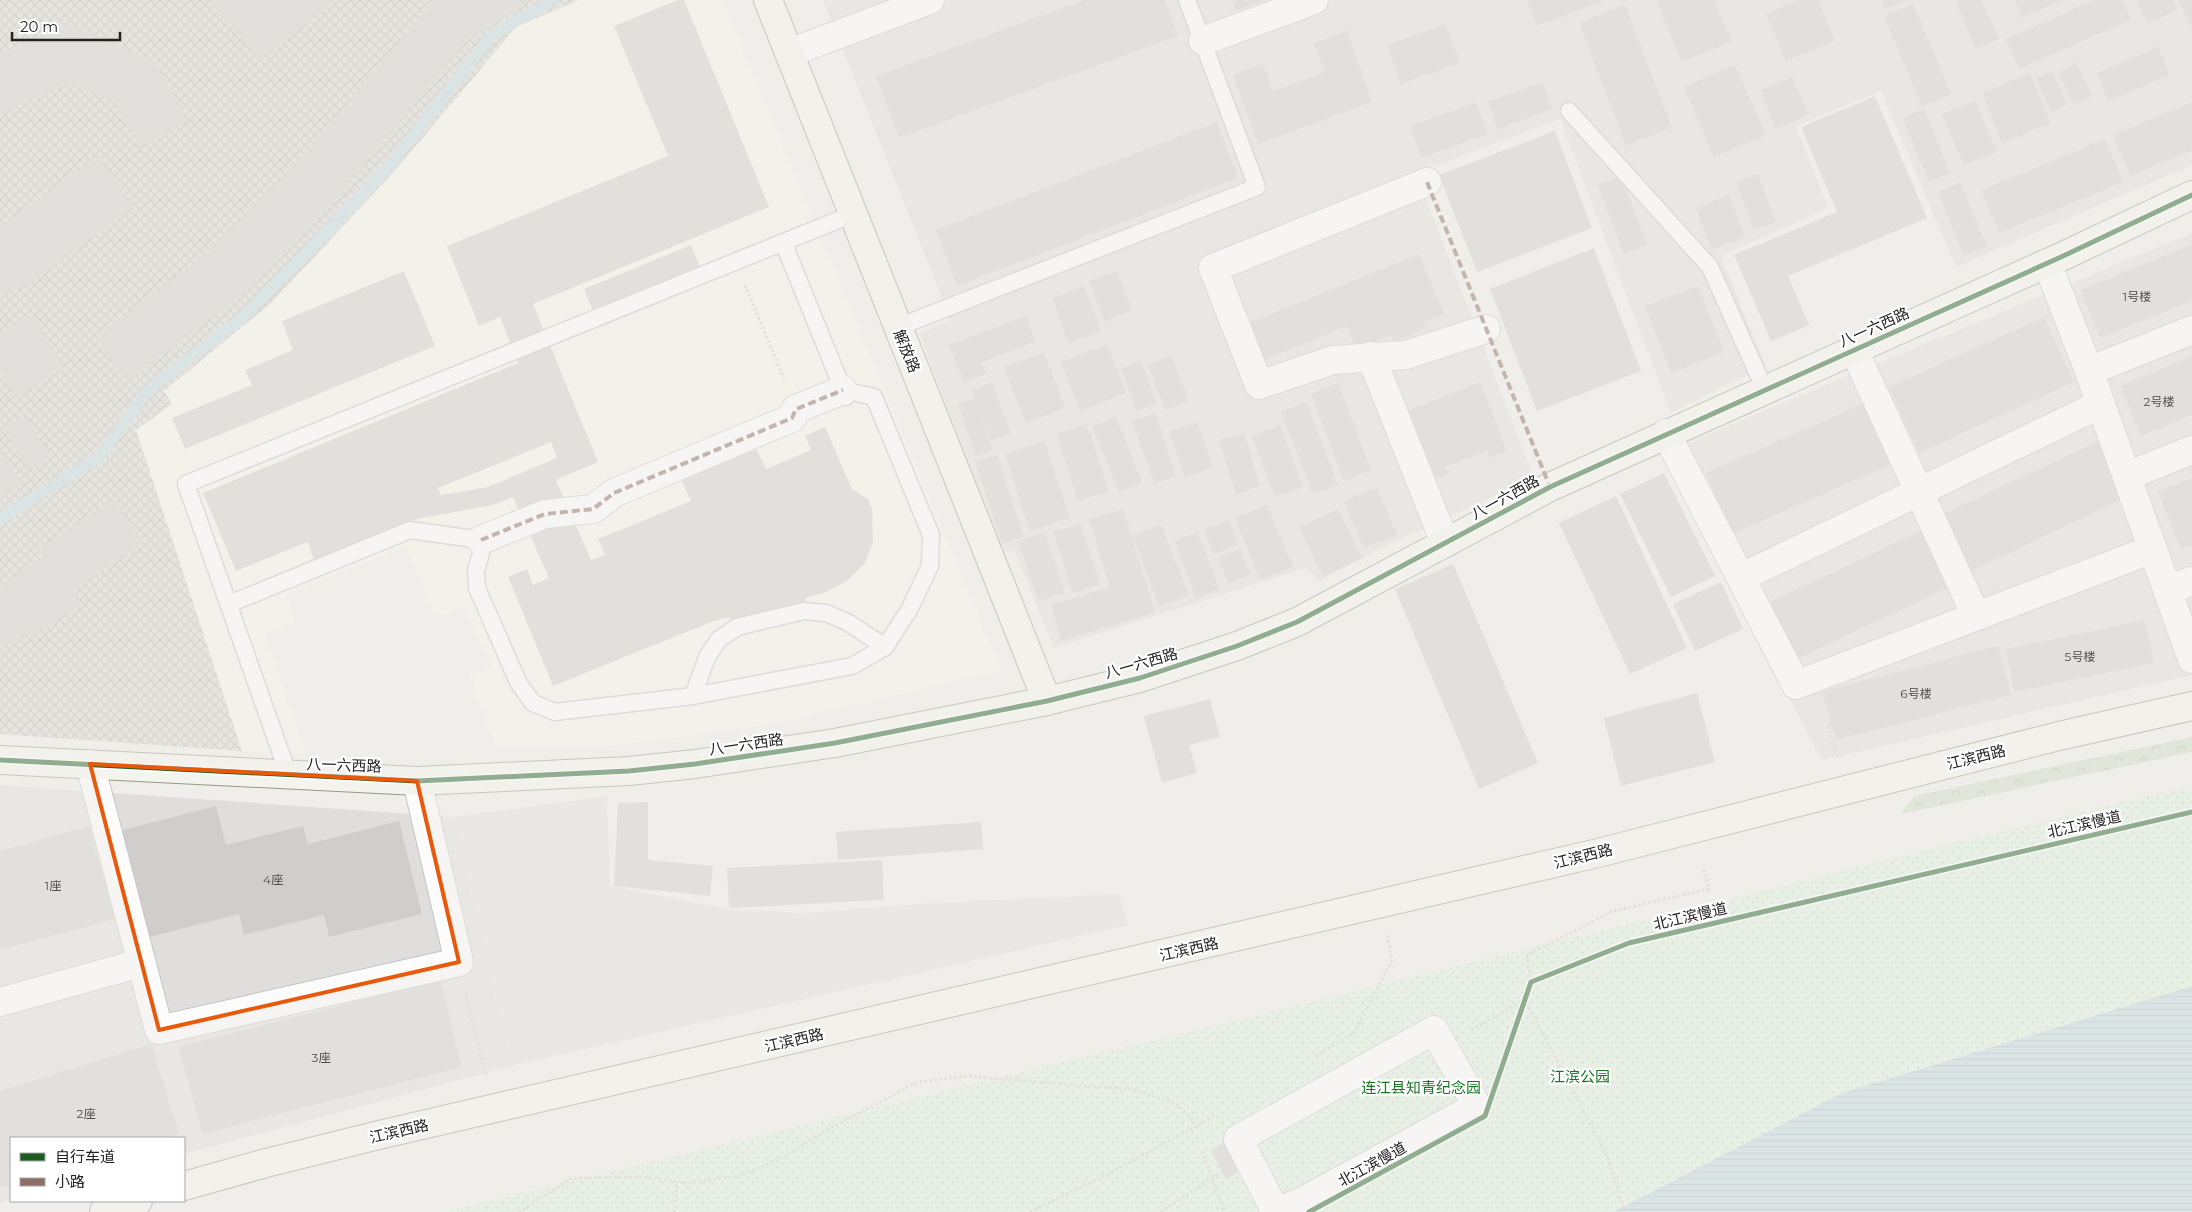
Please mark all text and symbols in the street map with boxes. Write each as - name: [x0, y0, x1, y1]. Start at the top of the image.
- scale bar: [12, 10, 120, 42]
- text: 20 m: [20, 17, 58, 36]
- house number: 1号楼: [2123, 289, 2151, 304]
- street label: 八一六西路: [1836, 303, 1912, 351]
- street label: 解放路: [890, 327, 924, 375]
- house number: 2号楼: [2144, 394, 2174, 409]
- street label: 八一六西路: [1468, 471, 1542, 523]
- street label: 八一六西路: [1102, 644, 1180, 682]
- house number: 5号楼: [2065, 649, 2095, 664]
- house number: 6号楼: [1900, 686, 1932, 701]
- street label: 八一六西路: [708, 729, 784, 759]
- street label: 江滨西路: [1945, 741, 2007, 773]
- street label: 八一六西路: [306, 754, 382, 776]
- street label: 北江滨慢道: [2045, 806, 2123, 842]
- street label: 江滨西路: [1552, 840, 1614, 872]
- house number: 4座: [263, 872, 283, 887]
- house number: 1座: [45, 878, 61, 893]
- street label: 北江滨慢道: [1651, 898, 1729, 934]
- street label: 江滨西路: [1158, 933, 1220, 965]
- street label: 江滨西路: [763, 1024, 825, 1056]
- house number: 3座: [312, 1050, 330, 1065]
- park label: 江滨公园: [1550, 1067, 1610, 1086]
- park label: 连江县知青纪念园: [1361, 1078, 1481, 1097]
- house number: 2座: [77, 1106, 95, 1121]
- street label: 江滨西路: [368, 1115, 430, 1147]
- legend: [10, 1137, 185, 1202]
- street label: 北江滨慢道: [1335, 1138, 1409, 1190]
- text: 自行车道: [55, 1147, 115, 1166]
- text: 小路: [55, 1172, 85, 1191]

